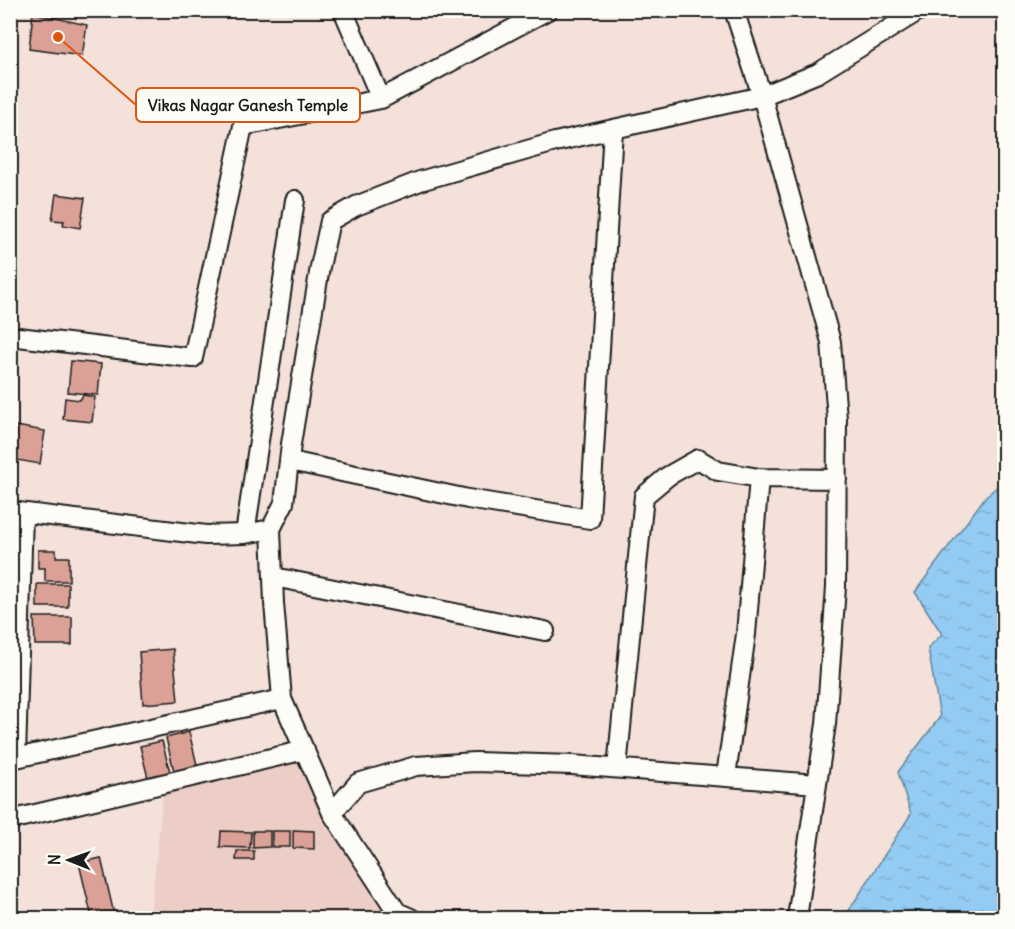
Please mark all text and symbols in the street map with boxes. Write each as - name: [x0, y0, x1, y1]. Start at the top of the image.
- callout: Vikas Nagar Ganesh Temple: [136, 88, 360, 122]
- text: Vikas Nagar Ganesh Temple: [148, 95, 349, 116]
- north arrow: [39, 830, 99, 890]
- text: N: [44, 854, 64, 865]

